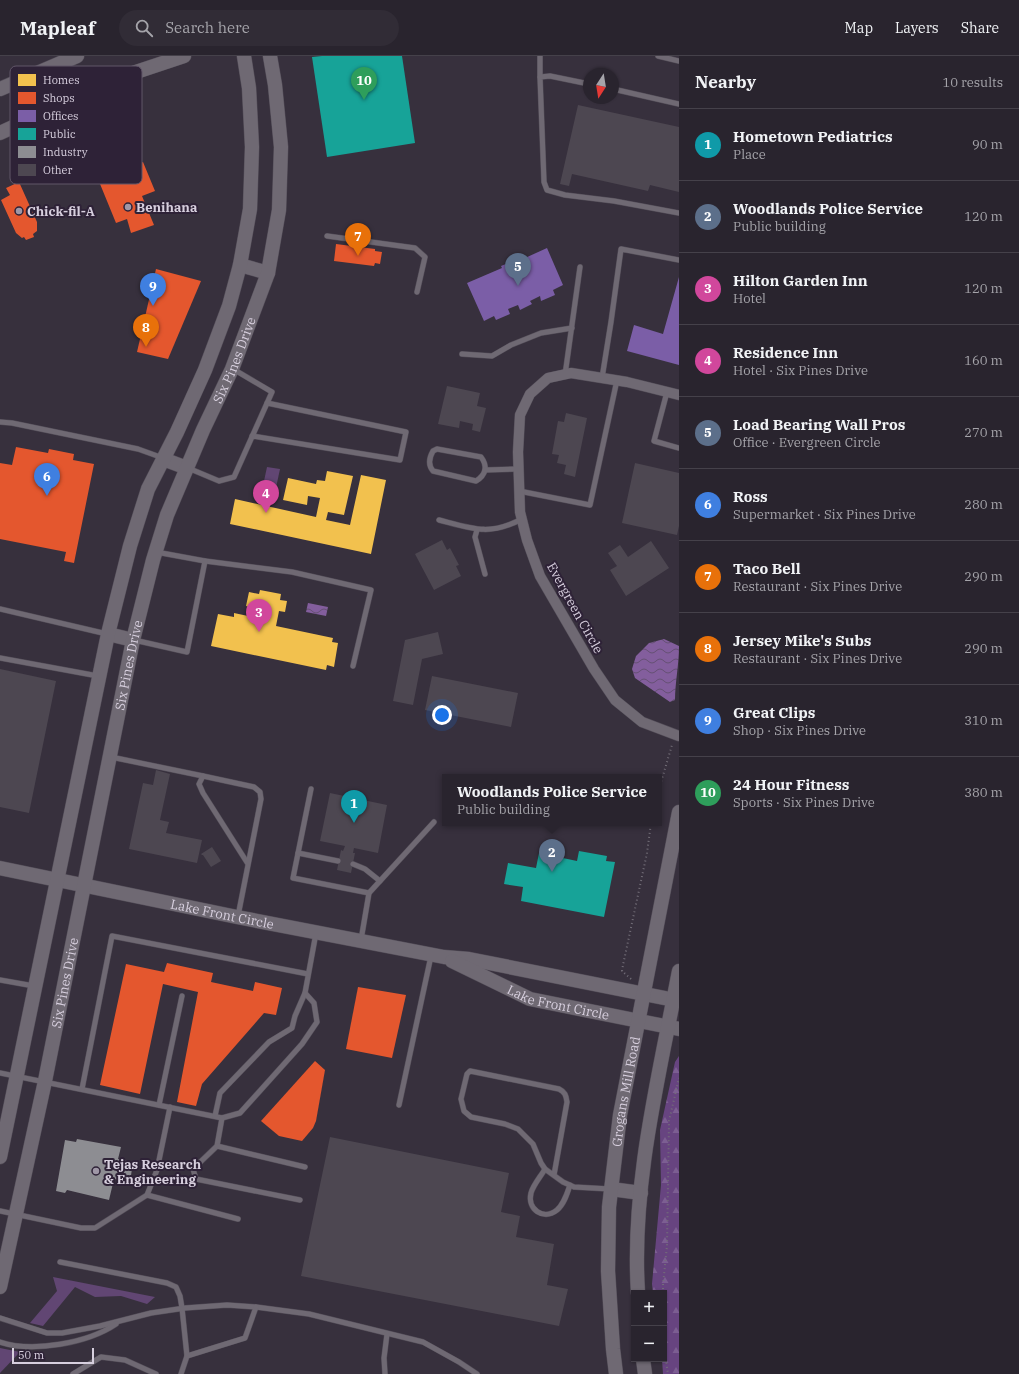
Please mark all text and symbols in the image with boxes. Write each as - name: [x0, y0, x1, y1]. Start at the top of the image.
- search box: [119, 10, 399, 46]
- text: Mapleaf: [20, 16, 95, 40]
- icon: search: [133, 17, 155, 39]
- text: Search here: [165, 18, 250, 37]
- text: Map: [845, 19, 873, 37]
- text: Layers: [895, 19, 939, 37]
- text: Share: [961, 19, 999, 37]
- legend: [10, 66, 142, 184]
- pin: 10: [351, 67, 377, 100]
- north arrow: [583, 68, 619, 104]
- text: Nearby: [695, 71, 756, 93]
- text: Homes: [43, 73, 80, 87]
- text: 10 results: [942, 74, 1003, 91]
- text: Shops: [43, 91, 75, 105]
- text: Offices: [43, 109, 78, 123]
- text: Public: [43, 127, 76, 141]
- text: Hometown Pediatrics: [733, 127, 893, 146]
- text: 1: [704, 136, 712, 153]
- text: 90 m: [972, 136, 1003, 153]
- text: Industry: [43, 145, 88, 159]
- text: Place: [733, 146, 766, 163]
- text: Other: [43, 163, 73, 177]
- place label: Benihana: [136, 199, 198, 216]
- text: Woodlands Police Service: [733, 199, 923, 218]
- marker: Benihana: [123, 202, 133, 212]
- place label: Chick-fil-A: [27, 203, 95, 220]
- marker: Chick-fil-A: [14, 206, 24, 216]
- text: 2: [704, 208, 712, 225]
- text: 120 m: [964, 208, 1003, 225]
- text: Public building: [733, 218, 826, 235]
- pin: 7: [345, 223, 371, 256]
- pin: 5: [505, 253, 531, 286]
- text: Hilton Garden Inn: [733, 271, 868, 290]
- pin: 9: [140, 273, 166, 306]
- text: 3: [704, 280, 712, 297]
- text: 120 m: [964, 280, 1003, 297]
- text: Hotel: [733, 290, 766, 307]
- pin: 8: [133, 314, 159, 347]
- street label: Six Pines Drive: [208, 315, 259, 406]
- text: Residence Inn: [733, 343, 838, 362]
- text: 4: [704, 352, 712, 369]
- text: 160 m: [964, 352, 1003, 369]
- text: Hotel · Six Pines Drive: [733, 362, 868, 379]
- text: Load Bearing Wall Pros: [733, 415, 905, 434]
- text: 5: [704, 424, 712, 441]
- text: 270 m: [964, 424, 1003, 441]
- text: Office · Evergreen Circle: [733, 434, 881, 451]
- pin: 6: [34, 463, 60, 496]
- pin: 4: [253, 480, 279, 513]
- text: Ross: [733, 487, 768, 506]
- text: 6: [704, 496, 712, 513]
- text: 280 m: [964, 496, 1003, 513]
- text: Supermarket · Six Pines Drive: [733, 506, 916, 523]
- street label: Evergreen Circle: [543, 559, 607, 657]
- text: Taco Bell: [733, 559, 801, 578]
- text: 7: [704, 568, 712, 585]
- text: 290 m: [964, 568, 1003, 585]
- text: Restaurant · Six Pines Drive: [733, 578, 902, 595]
- pin: 3: [246, 599, 272, 632]
- street label: Six Pines Drive: [111, 618, 146, 712]
- text: Jersey Mike's Subs: [733, 631, 871, 650]
- text: 8: [704, 640, 712, 657]
- text: 290 m: [964, 640, 1003, 657]
- text: Restaurant · Six Pines Drive: [733, 650, 902, 667]
- text: Great Clips: [733, 703, 815, 722]
- your location: [432, 705, 452, 725]
- text: 9: [704, 712, 712, 729]
- text: 310 m: [964, 712, 1003, 729]
- text: Shop · Six Pines Drive: [733, 722, 866, 739]
- popup: [442, 774, 662, 826]
- text: 24 Hour Fitness: [733, 775, 849, 794]
- text: Woodlands Police Service: [457, 782, 647, 801]
- text: 10: [700, 784, 716, 801]
- text: 380 m: [964, 784, 1003, 801]
- pin: 1: [341, 790, 367, 823]
- text: Sports · Six Pines Drive: [733, 794, 875, 811]
- text: Public building: [457, 801, 550, 818]
- pin: 2: [539, 839, 565, 872]
- street label: Lake Front Circle: [169, 895, 275, 932]
- street label: Six Pines Drive: [47, 936, 82, 1029]
- street label: Lake Front Circle: [504, 981, 611, 1023]
- street label: Grogans Mill Road: [608, 1035, 644, 1148]
- place label: Tejas Research & Engineering: [104, 1156, 202, 1188]
- marker: Tejas Research & Engineering: [91, 1166, 101, 1176]
- map controls: [631, 1290, 667, 1362]
- button: +: [631, 1290, 667, 1326]
- button: −: [631, 1326, 667, 1362]
- scale bar: [12, 1346, 94, 1365]
- text: 50 m: [18, 1348, 44, 1362]

